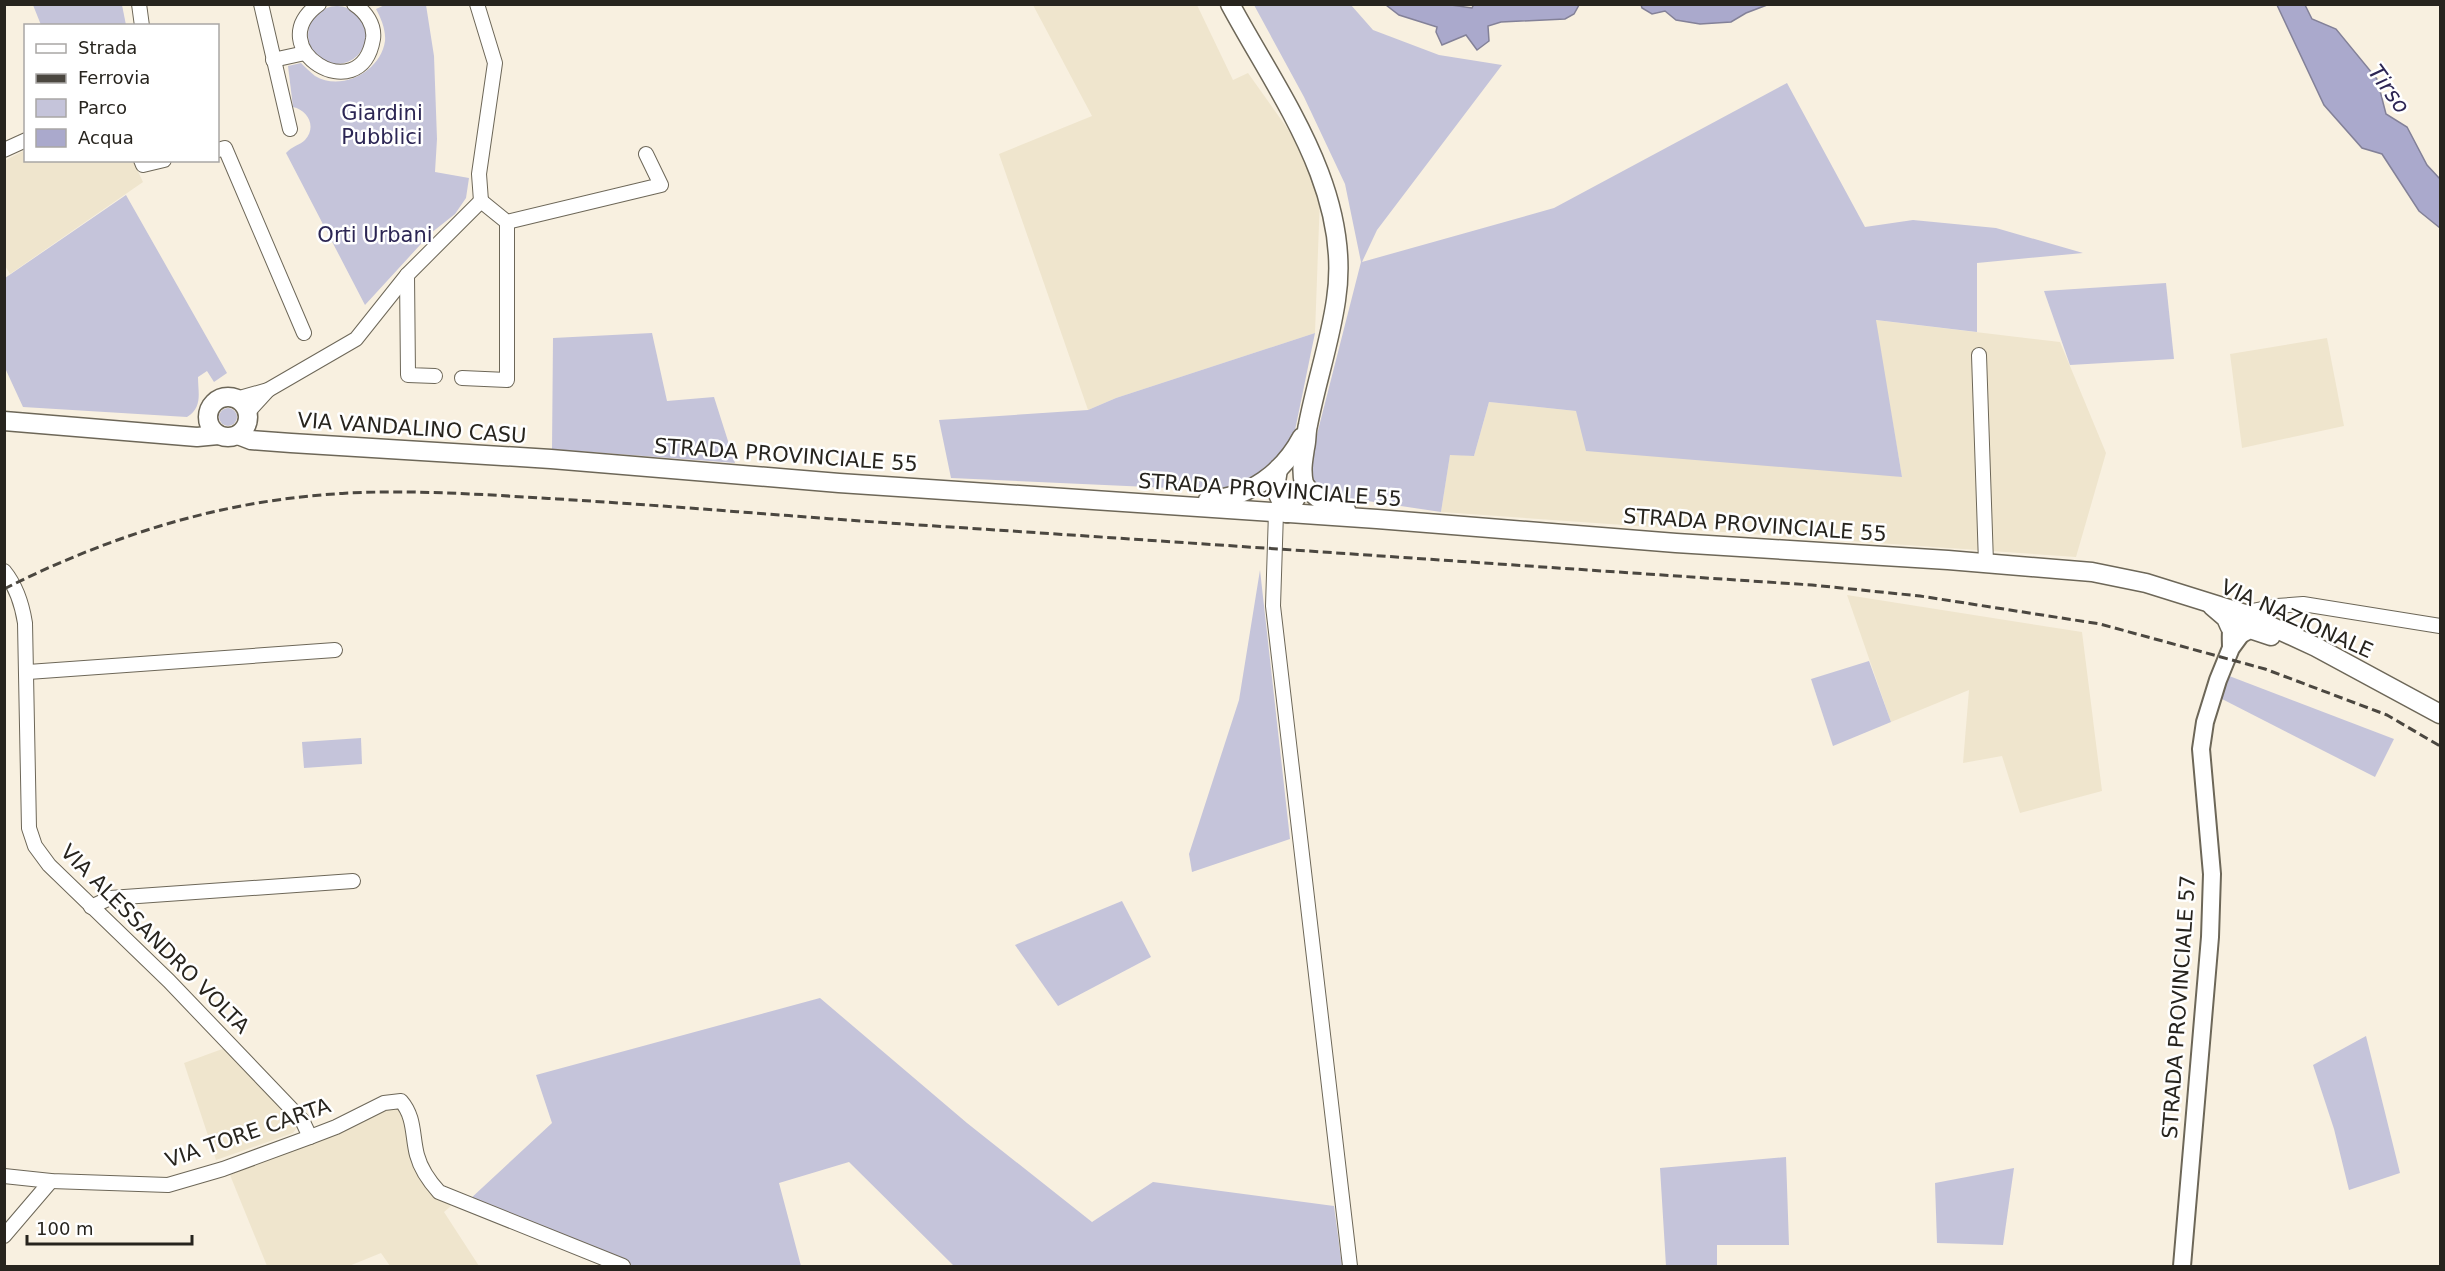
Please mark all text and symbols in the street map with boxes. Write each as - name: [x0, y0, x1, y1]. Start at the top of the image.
- legend: [24, 24, 219, 162]
- text: Strada: [78, 37, 137, 58]
- water label: Tirso: [2363, 60, 2415, 118]
- text: Ferrovia: [78, 67, 150, 88]
- text: Parco: [78, 97, 127, 118]
- park label: Giardini Pubblici: [341, 101, 423, 149]
- text: Acqua: [78, 127, 134, 148]
- park label: Orti Urbani: [317, 223, 433, 247]
- street label: VIA VANDALINO CASU: [297, 408, 527, 448]
- street label: STRADA PROVINCIALE 55: [653, 434, 919, 476]
- street label: STRADA PROVINCIALE 55: [1137, 469, 1403, 511]
- street label: STRADA PROVINCIALE 55: [1622, 504, 1888, 546]
- street label: VIA NAZIONALE: [2217, 575, 2377, 663]
- street label: VIA ALESSANDRO VOLTA: [56, 840, 255, 1039]
- street label: STRADA PROVINCIALE 57: [2158, 874, 2200, 1140]
- street label: VIA TORE CARTA: [162, 1093, 334, 1173]
- scale bar: [27, 1208, 192, 1246]
- text: 100 m: [36, 1218, 94, 1239]

